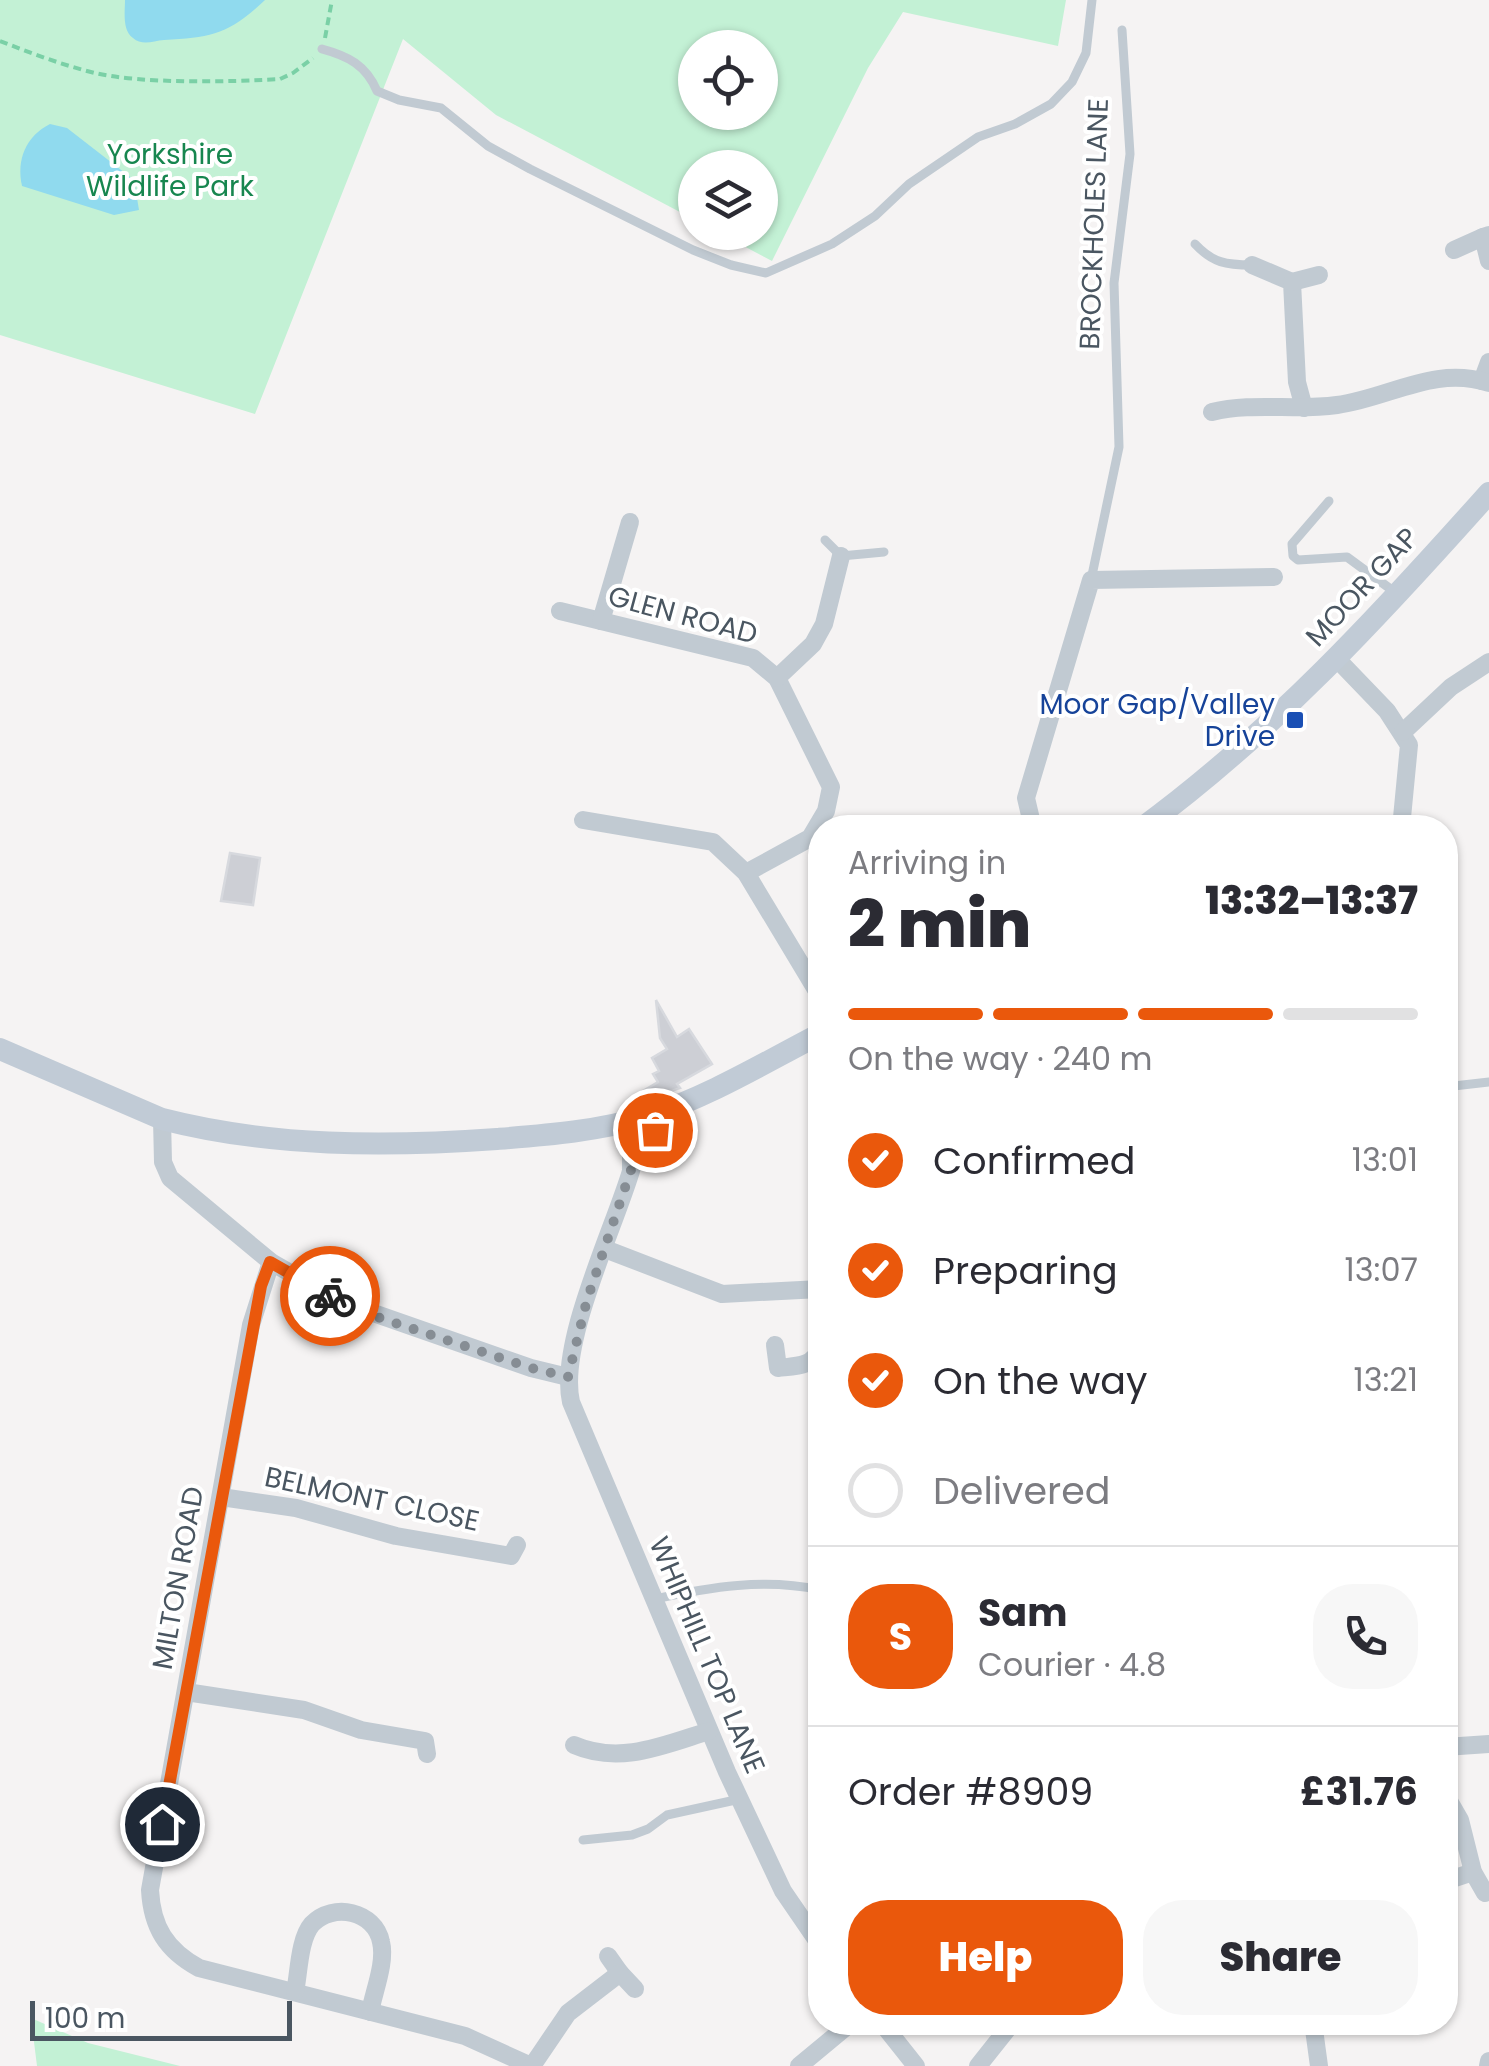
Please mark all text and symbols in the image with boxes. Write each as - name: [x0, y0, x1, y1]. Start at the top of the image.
- map controls: [678, 30, 778, 250]
- button: locate: [678, 30, 778, 130]
- street label: BROCKHOLES LANE: [1070, 98, 1118, 350]
- park label: Yorkshire Wildlife Park: [86, 135, 255, 206]
- button: layers: [678, 150, 778, 250]
- street label: MOOR GAP: [1297, 519, 1427, 655]
- street label: GLEN ROAD: [604, 576, 762, 654]
- place label: Moor Gap/Valley Drive: [1039, 685, 1275, 756]
- marker: Moor Gap/Valley Drive: [1284, 709, 1306, 731]
- text: Arriving in: [848, 840, 1006, 885]
- text: 13:32–13:37: [1205, 874, 1418, 927]
- text: 2 min: [848, 879, 1031, 970]
- text: On the way · 240 m: [848, 1036, 1153, 1081]
- pin: [613, 1088, 698, 1173]
- icon: bag: [628, 1103, 683, 1158]
- icon: check: [848, 1133, 903, 1188]
- text: Confirmed: [933, 1134, 1135, 1187]
- text: 13:01: [1352, 1137, 1418, 1182]
- icon: check: [848, 1243, 903, 1298]
- text: Preparing: [933, 1244, 1118, 1297]
- courier: [280, 1246, 380, 1346]
- text: 13:07: [1345, 1247, 1418, 1292]
- icon: bike: [303, 1269, 358, 1324]
- icon: check: [848, 1353, 903, 1408]
- text: On the way: [933, 1354, 1147, 1407]
- text: 13:21: [1353, 1357, 1418, 1402]
- street label: BELMONT CLOSE: [261, 1457, 483, 1541]
- text: Delivered: [933, 1464, 1110, 1517]
- street label: MILTON ROAD: [143, 1483, 213, 1673]
- street label: WHIPHILL TOP LANE: [640, 1531, 774, 1779]
- button: phone: [1313, 1584, 1418, 1689]
- text: Sam: [978, 1586, 1067, 1639]
- text: S: [889, 1610, 912, 1663]
- text: Courier · 4.8: [978, 1642, 1166, 1687]
- text: Order #8909: [848, 1765, 1093, 1818]
- text: £31.76: [1300, 1765, 1418, 1818]
- pin: [120, 1782, 205, 1867]
- icon: home: [135, 1797, 190, 1852]
- button: Help: [848, 1900, 1123, 2015]
- button: Share: [1143, 1900, 1418, 2015]
- scale bar: [30, 1996, 292, 2040]
- text: 100 m: [45, 1999, 125, 2038]

